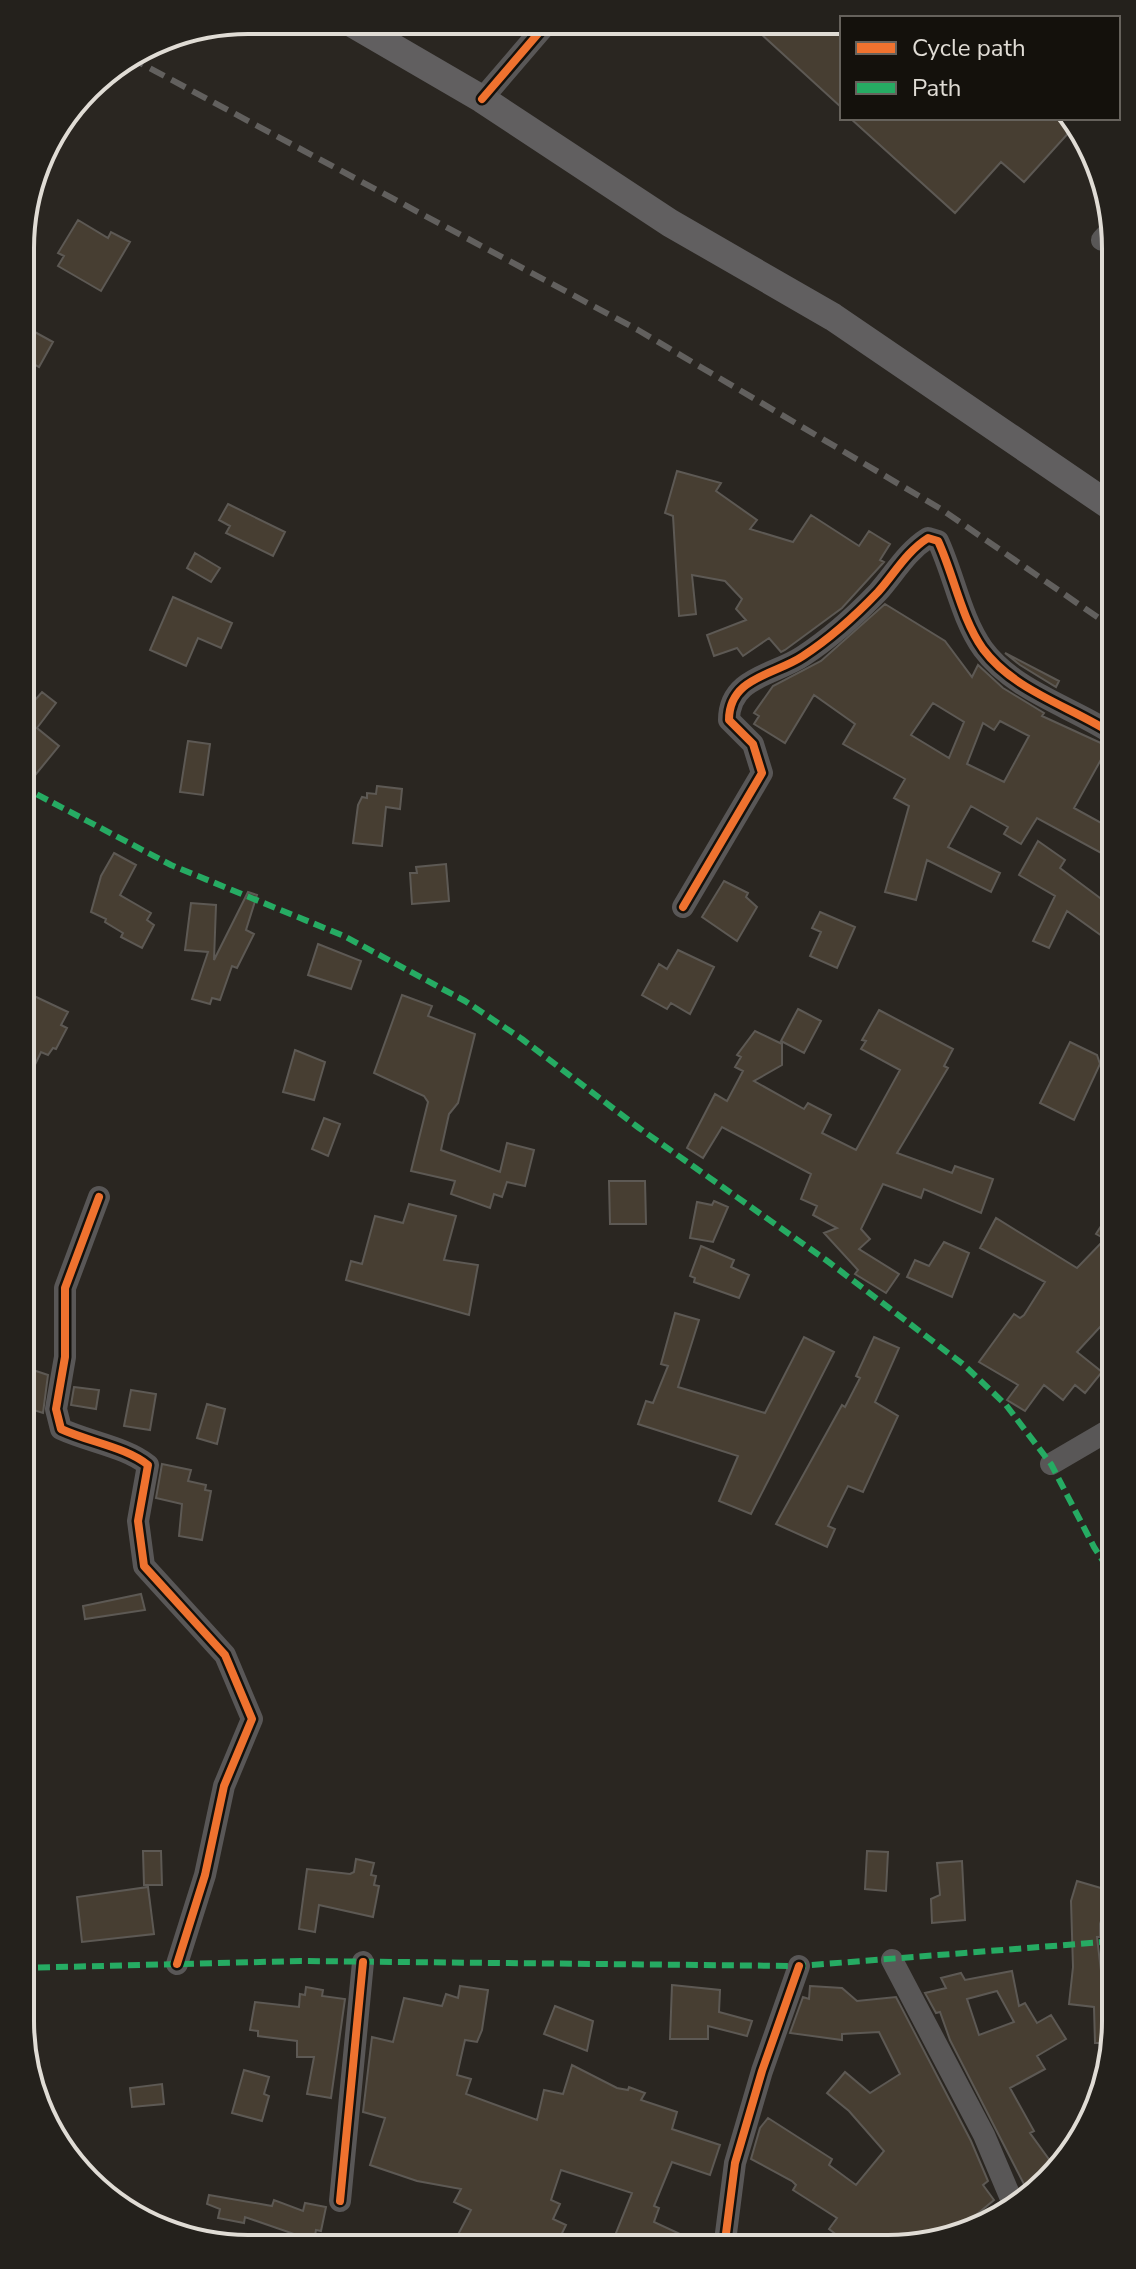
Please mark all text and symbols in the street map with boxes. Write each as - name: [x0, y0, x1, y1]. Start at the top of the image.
- legend: [840, 16, 1120, 120]
- text: Cycle path: [912, 32, 1026, 64]
- text: Path: [912, 72, 961, 104]

